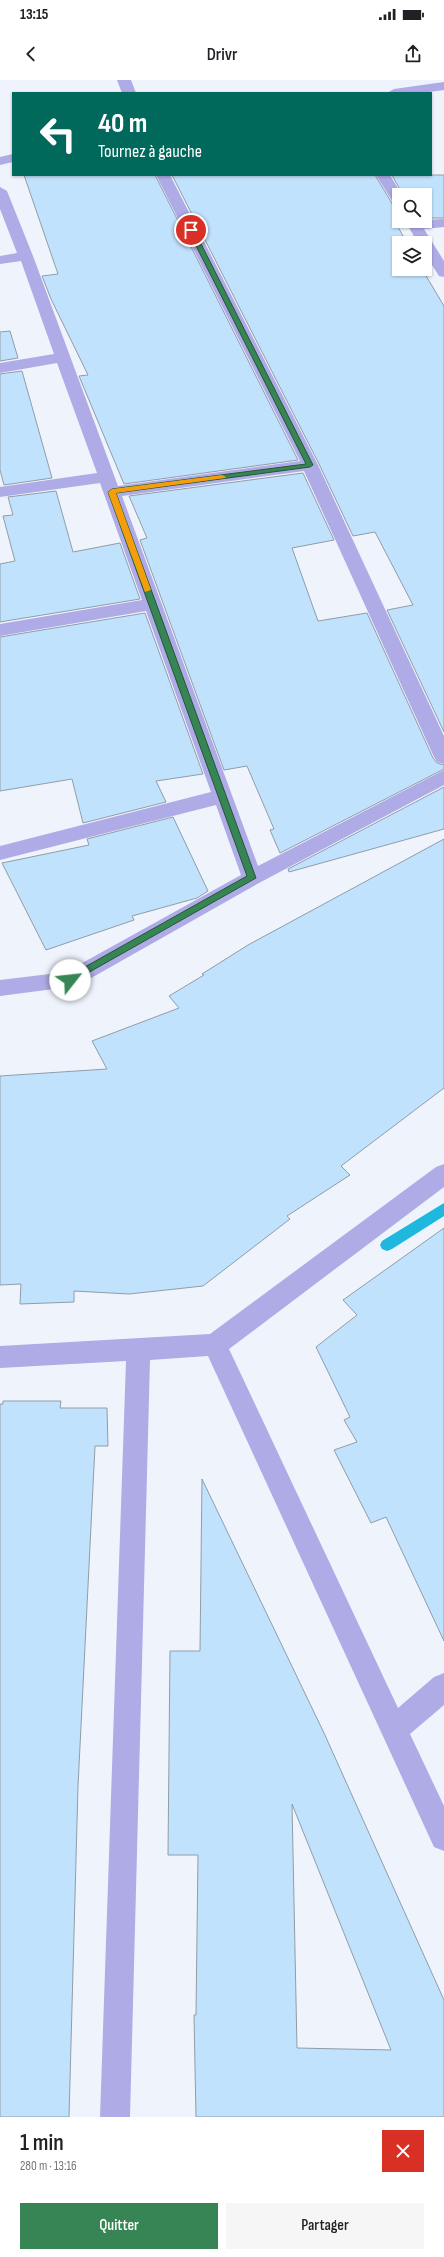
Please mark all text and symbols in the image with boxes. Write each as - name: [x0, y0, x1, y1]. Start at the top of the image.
- text: 13:15: [20, 5, 48, 24]
- icon: back: [20, 43, 42, 65]
- icon: share: [402, 43, 424, 65]
- text: Drivr: [207, 44, 237, 65]
- text: 40 m: [98, 107, 147, 140]
- icon: left: [32, 108, 84, 160]
- text: Tournez à gauche: [98, 141, 202, 162]
- map controls: [392, 188, 432, 276]
- button: search: [392, 188, 432, 228]
- pin: [174, 213, 208, 247]
- icon: arrive: [180, 219, 202, 241]
- button: layers: [392, 236, 432, 276]
- position arrow: [49, 959, 91, 1001]
- text: 1 min: [20, 2128, 64, 2157]
- button: close: [382, 2130, 424, 2172]
- text: 280 m · 13:16: [20, 2158, 77, 2174]
- button: Quitter: [20, 2203, 218, 2249]
- button: Partager: [226, 2203, 424, 2249]

